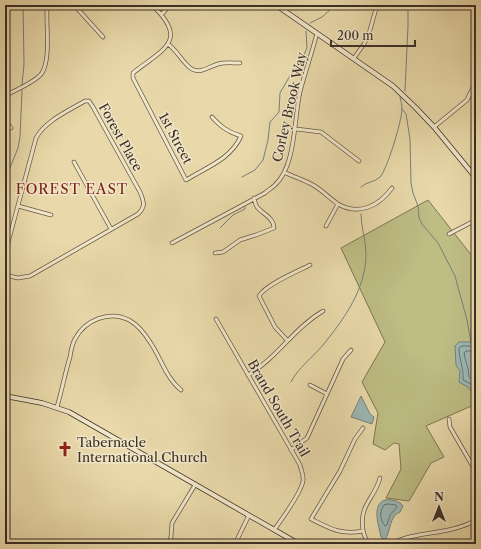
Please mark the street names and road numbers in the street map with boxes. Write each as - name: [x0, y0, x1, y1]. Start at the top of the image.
- street label: Corley Brook Way: [269, 50, 310, 163]
- street label: Forest Place: [96, 100, 146, 174]
- street label: 1st Street: [156, 110, 196, 167]
- street label: Brand South Trail: [245, 357, 313, 460]

